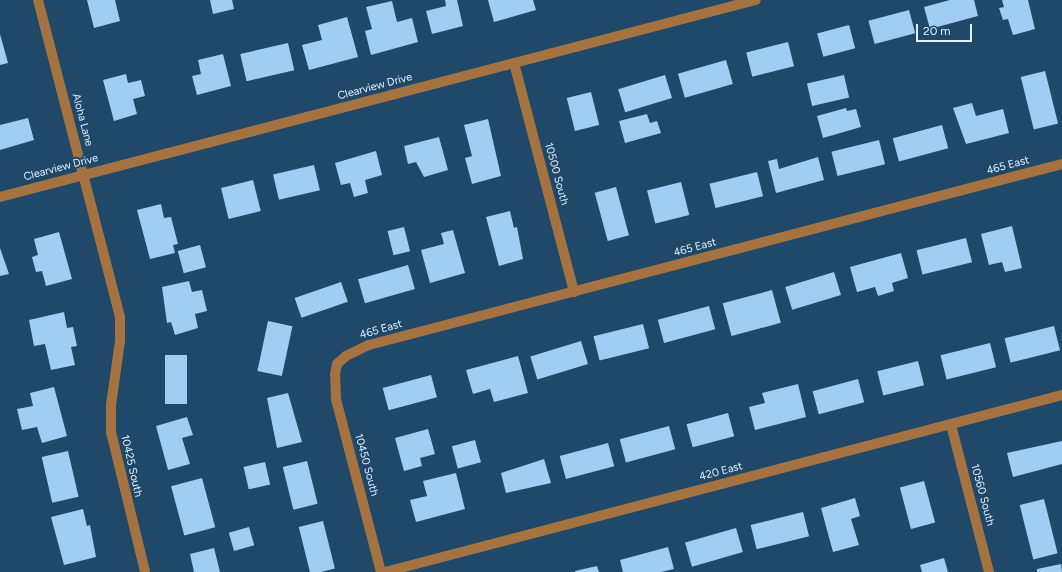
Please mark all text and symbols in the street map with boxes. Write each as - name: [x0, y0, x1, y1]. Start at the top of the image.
- scale bar: [918, 16, 974, 42]
- text: 20 m: [923, 24, 951, 38]
- street label: Clearview Drive: [336, 71, 414, 103]
- street label: Aloha Lane: [69, 92, 95, 148]
- street label: 10500 South: [541, 141, 571, 207]
- street label: Clearview Drive: [22, 152, 100, 184]
- street label: 465 East: [985, 154, 1031, 178]
- street label: 465 East: [672, 236, 718, 260]
- street label: 465 East: [358, 318, 404, 342]
- street label: 10450 South: [351, 432, 381, 498]
- street label: 10425 South: [117, 434, 145, 498]
- street label: 420 East: [698, 460, 744, 484]
- street label: 10560 South: [967, 463, 997, 527]

